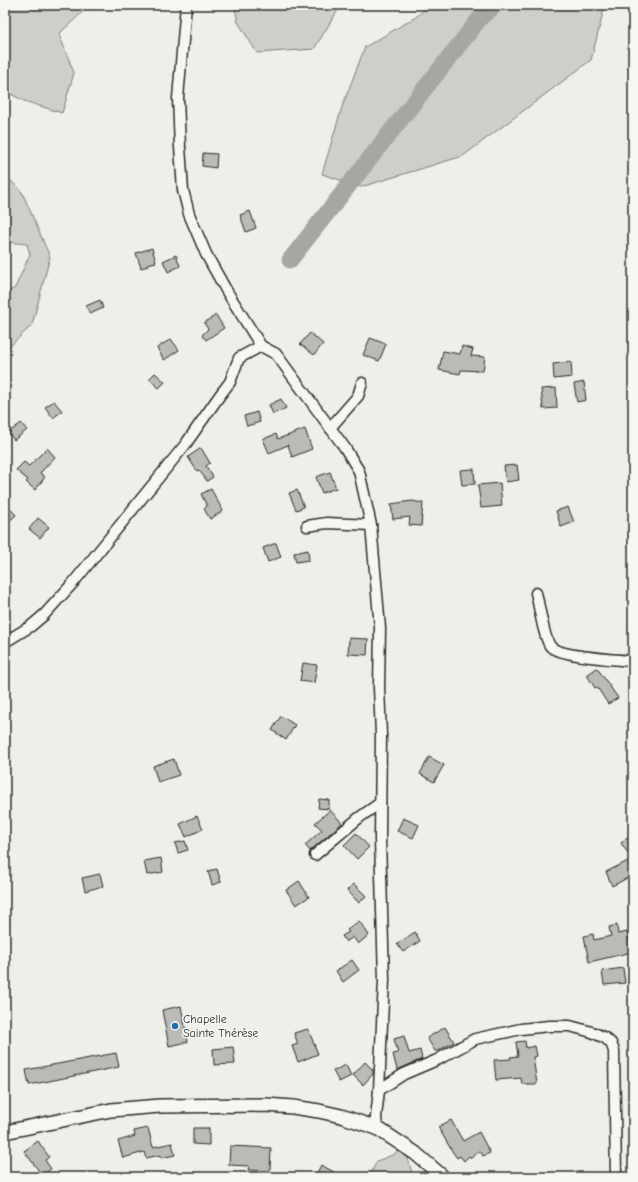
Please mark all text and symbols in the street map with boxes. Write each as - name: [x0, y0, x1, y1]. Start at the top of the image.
- place label: Chapelle Sainte Thérèse: [183, 1012, 258, 1040]
- marker: Chapelle Sainte Thérèse: [170, 1021, 180, 1031]

